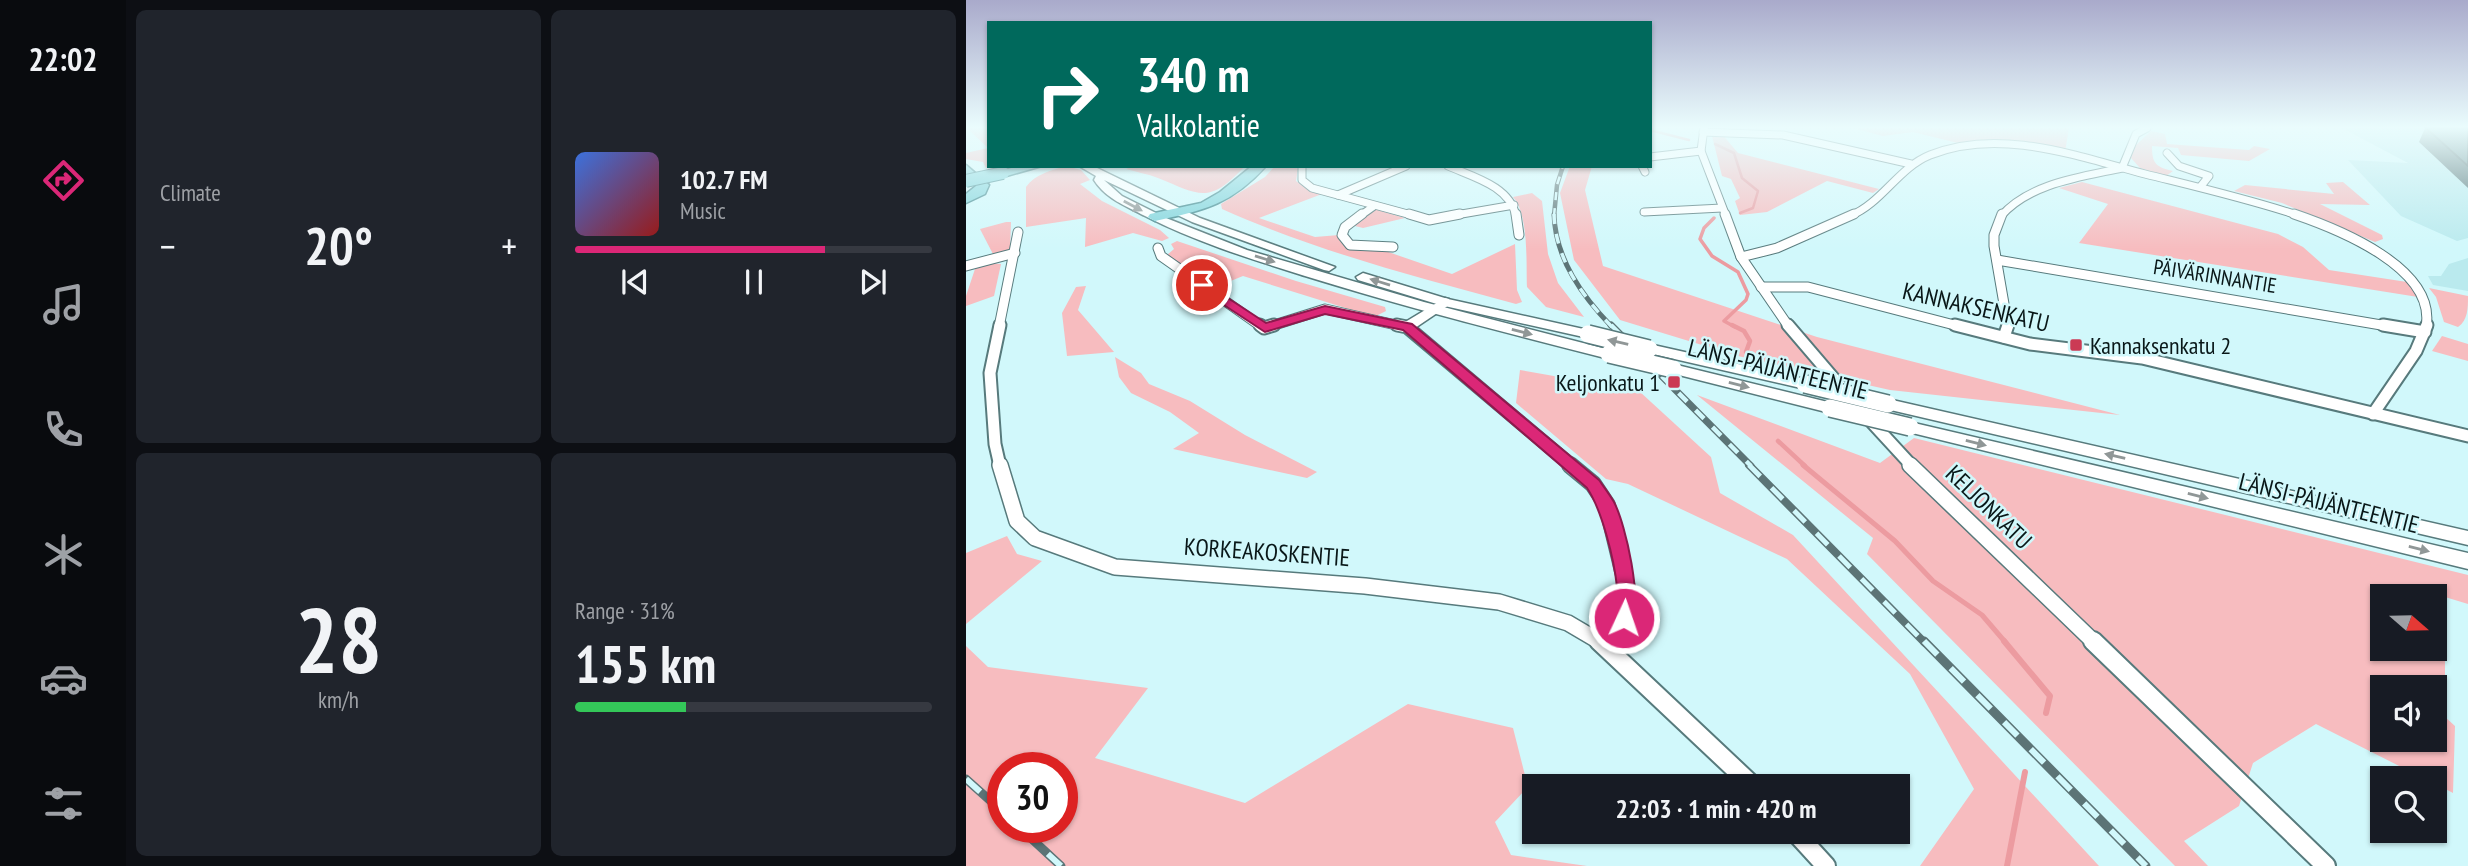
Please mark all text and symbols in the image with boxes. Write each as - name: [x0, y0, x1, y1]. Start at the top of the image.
- text: 22:02: [28, 38, 98, 80]
- text: 340 m: [1137, 42, 1250, 106]
- icon: right: [1022, 49, 1113, 140]
- text: Valkolantie: [1137, 104, 1260, 146]
- icon: directions: [39, 156, 88, 205]
- text: 102.7 FM: [680, 163, 768, 196]
- text: Climate: [160, 178, 221, 207]
- text: Music: [680, 196, 726, 225]
- one-way arrow: [1123, 200, 1143, 211]
- text: 20°: [304, 212, 373, 279]
- text: −: [160, 221, 176, 270]
- text: +: [501, 221, 517, 270]
- street label: PÄIVÄRINNANTIE: [2152, 253, 2278, 299]
- pin: [1172, 255, 1232, 315]
- one-way arrow: [1254, 255, 1275, 265]
- icon: previous: [616, 263, 654, 301]
- icon: pause: [735, 263, 773, 301]
- icon: next: [854, 263, 892, 301]
- icon: arrive: [1183, 266, 1221, 304]
- street label: KANNAKSENKATU: [1900, 275, 2052, 339]
- one-way arrow: [1369, 277, 1390, 287]
- icon: music: [39, 280, 88, 329]
- one-way arrow: [1511, 327, 1533, 338]
- place label: Kannaksenkatu 2: [2090, 330, 2231, 361]
- street label: LÄNSI-PÄIJÄNTEENTIE: [1685, 332, 1871, 406]
- one-way arrow: [1607, 336, 1629, 347]
- marker: Kannaksenkatu 2: [2068, 337, 2084, 353]
- place label: Keljonkatu 1: [1556, 367, 1660, 398]
- marker: Keljonkatu 1: [1666, 374, 1682, 390]
- one-way arrow: [1729, 380, 1751, 391]
- icon: phone: [39, 405, 88, 454]
- one-way arrow: [1966, 438, 1988, 449]
- one-way arrow: [2104, 451, 2126, 462]
- street label: KELJONKATU: [1939, 458, 2039, 556]
- street label: LÄNSI-PÄIJÄNTEENTIE: [2236, 466, 2422, 540]
- one-way arrow: [2187, 491, 2209, 502]
- icon: climate: [39, 530, 88, 579]
- street label: KORKEAKOSKENTIE: [1183, 531, 1351, 573]
- one-way arrow: [2408, 544, 2430, 555]
- text: 28: [295, 580, 382, 698]
- position arrow: [1587, 581, 1661, 655]
- north arrow: [2370, 584, 2446, 662]
- map controls: [2370, 584, 2447, 843]
- text: Range · 31%: [575, 596, 675, 625]
- text: 155 km: [575, 630, 716, 697]
- icon: car: [39, 654, 88, 703]
- button: sound: [2370, 675, 2447, 752]
- text: km/h: [318, 685, 359, 714]
- speed limit sign: 30: [987, 752, 1078, 843]
- button: search: [2370, 766, 2447, 843]
- icon: filters: [39, 779, 88, 828]
- text: 22:03 · 1 min · 420 m: [1616, 792, 1816, 825]

